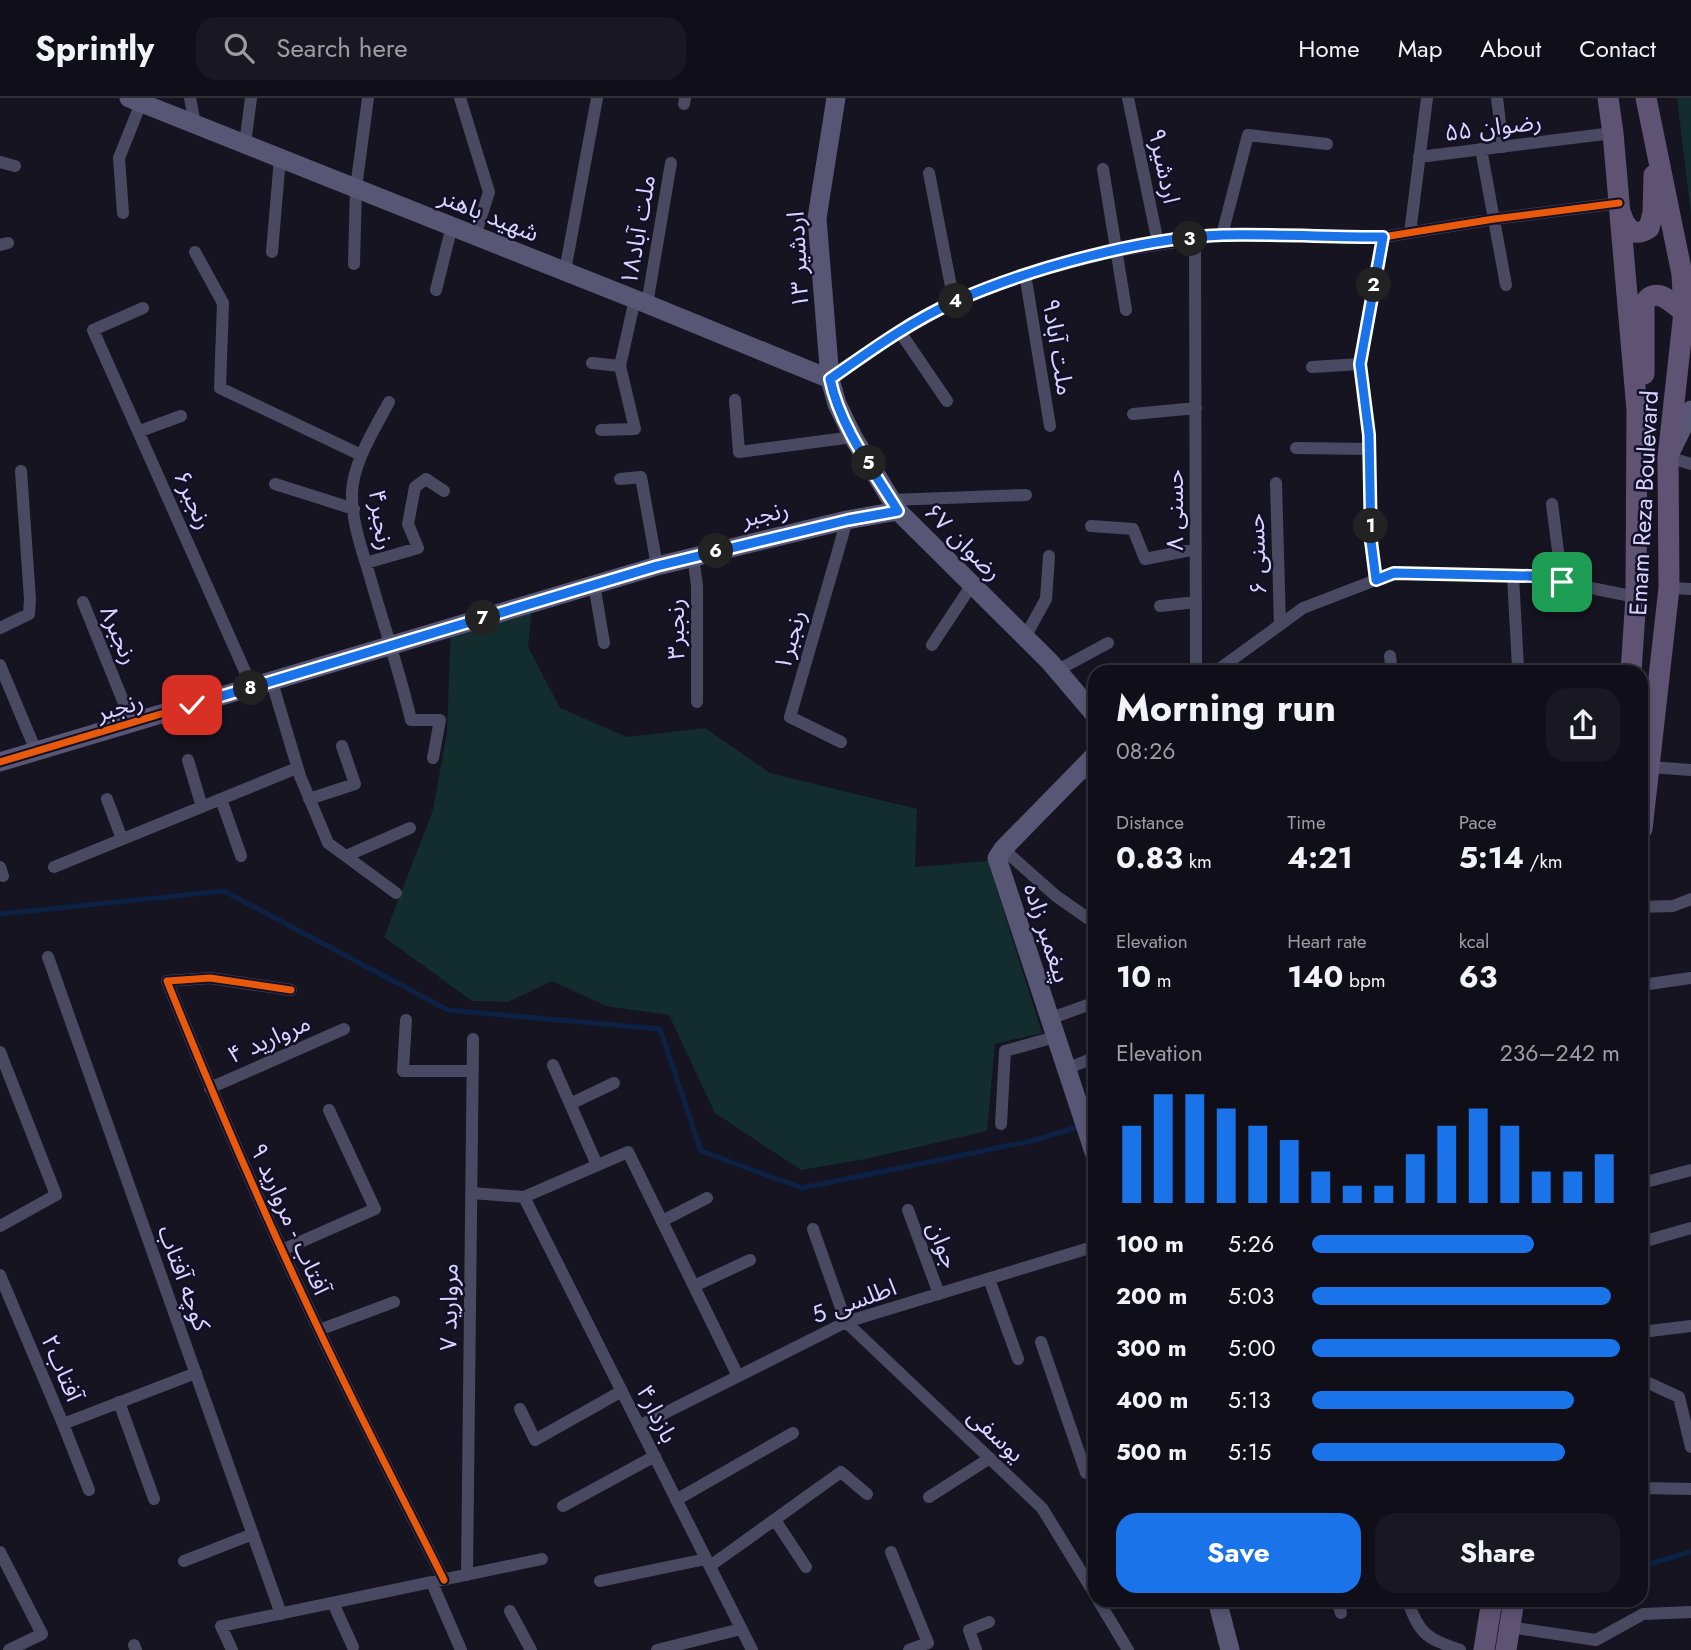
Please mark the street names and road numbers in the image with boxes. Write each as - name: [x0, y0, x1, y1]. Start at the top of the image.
- street label: رضوان ۵۵: [1442, 103, 1544, 150]
- street label: اردشیر۹: [1139, 125, 1190, 207]
- street label: ملت آباد۱۸: [611, 172, 664, 288]
- street label: شهید باهنر: [433, 178, 544, 250]
- street label: اردشیر ۱۳: [777, 211, 818, 309]
- street label: ملت آباد۹: [1034, 296, 1083, 398]
- street label: Emam Reza Boulevard: [1620, 390, 1667, 616]
- street label: رنجبر۶: [165, 465, 222, 535]
- street label: حسنی ۸: [1157, 469, 1192, 551]
- street label: رنجبر۴: [360, 487, 403, 553]
- street label: رنجبر: [737, 491, 792, 536]
- street label: رضوان ۶۷: [916, 495, 1010, 589]
- street label: حسنی ۶: [1238, 513, 1275, 595]
- street label: رنجبر۳: [658, 598, 693, 660]
- street label: رنجبر۸: [91, 600, 148, 670]
- street label: رنجبر۱: [764, 606, 815, 674]
- street label: رنجبر: [91, 683, 148, 730]
- street label: پیغمبر زاده: [1015, 879, 1080, 987]
- street label: مروارید ۴: [222, 1005, 316, 1072]
- street label: آفتاب - مروارید ۹: [241, 1137, 340, 1301]
- street label: جوان: [919, 1216, 968, 1273]
- street label: کوچه آفتاب: [149, 1220, 220, 1337]
- street label: مروارید ۷: [430, 1263, 467, 1351]
- street label: اطلسی 5: [807, 1269, 901, 1332]
- street label: آفتاب۲: [33, 1329, 93, 1408]
- street label: بازدار۴: [628, 1379, 687, 1449]
- street label: یوسفی: [960, 1399, 1033, 1470]

